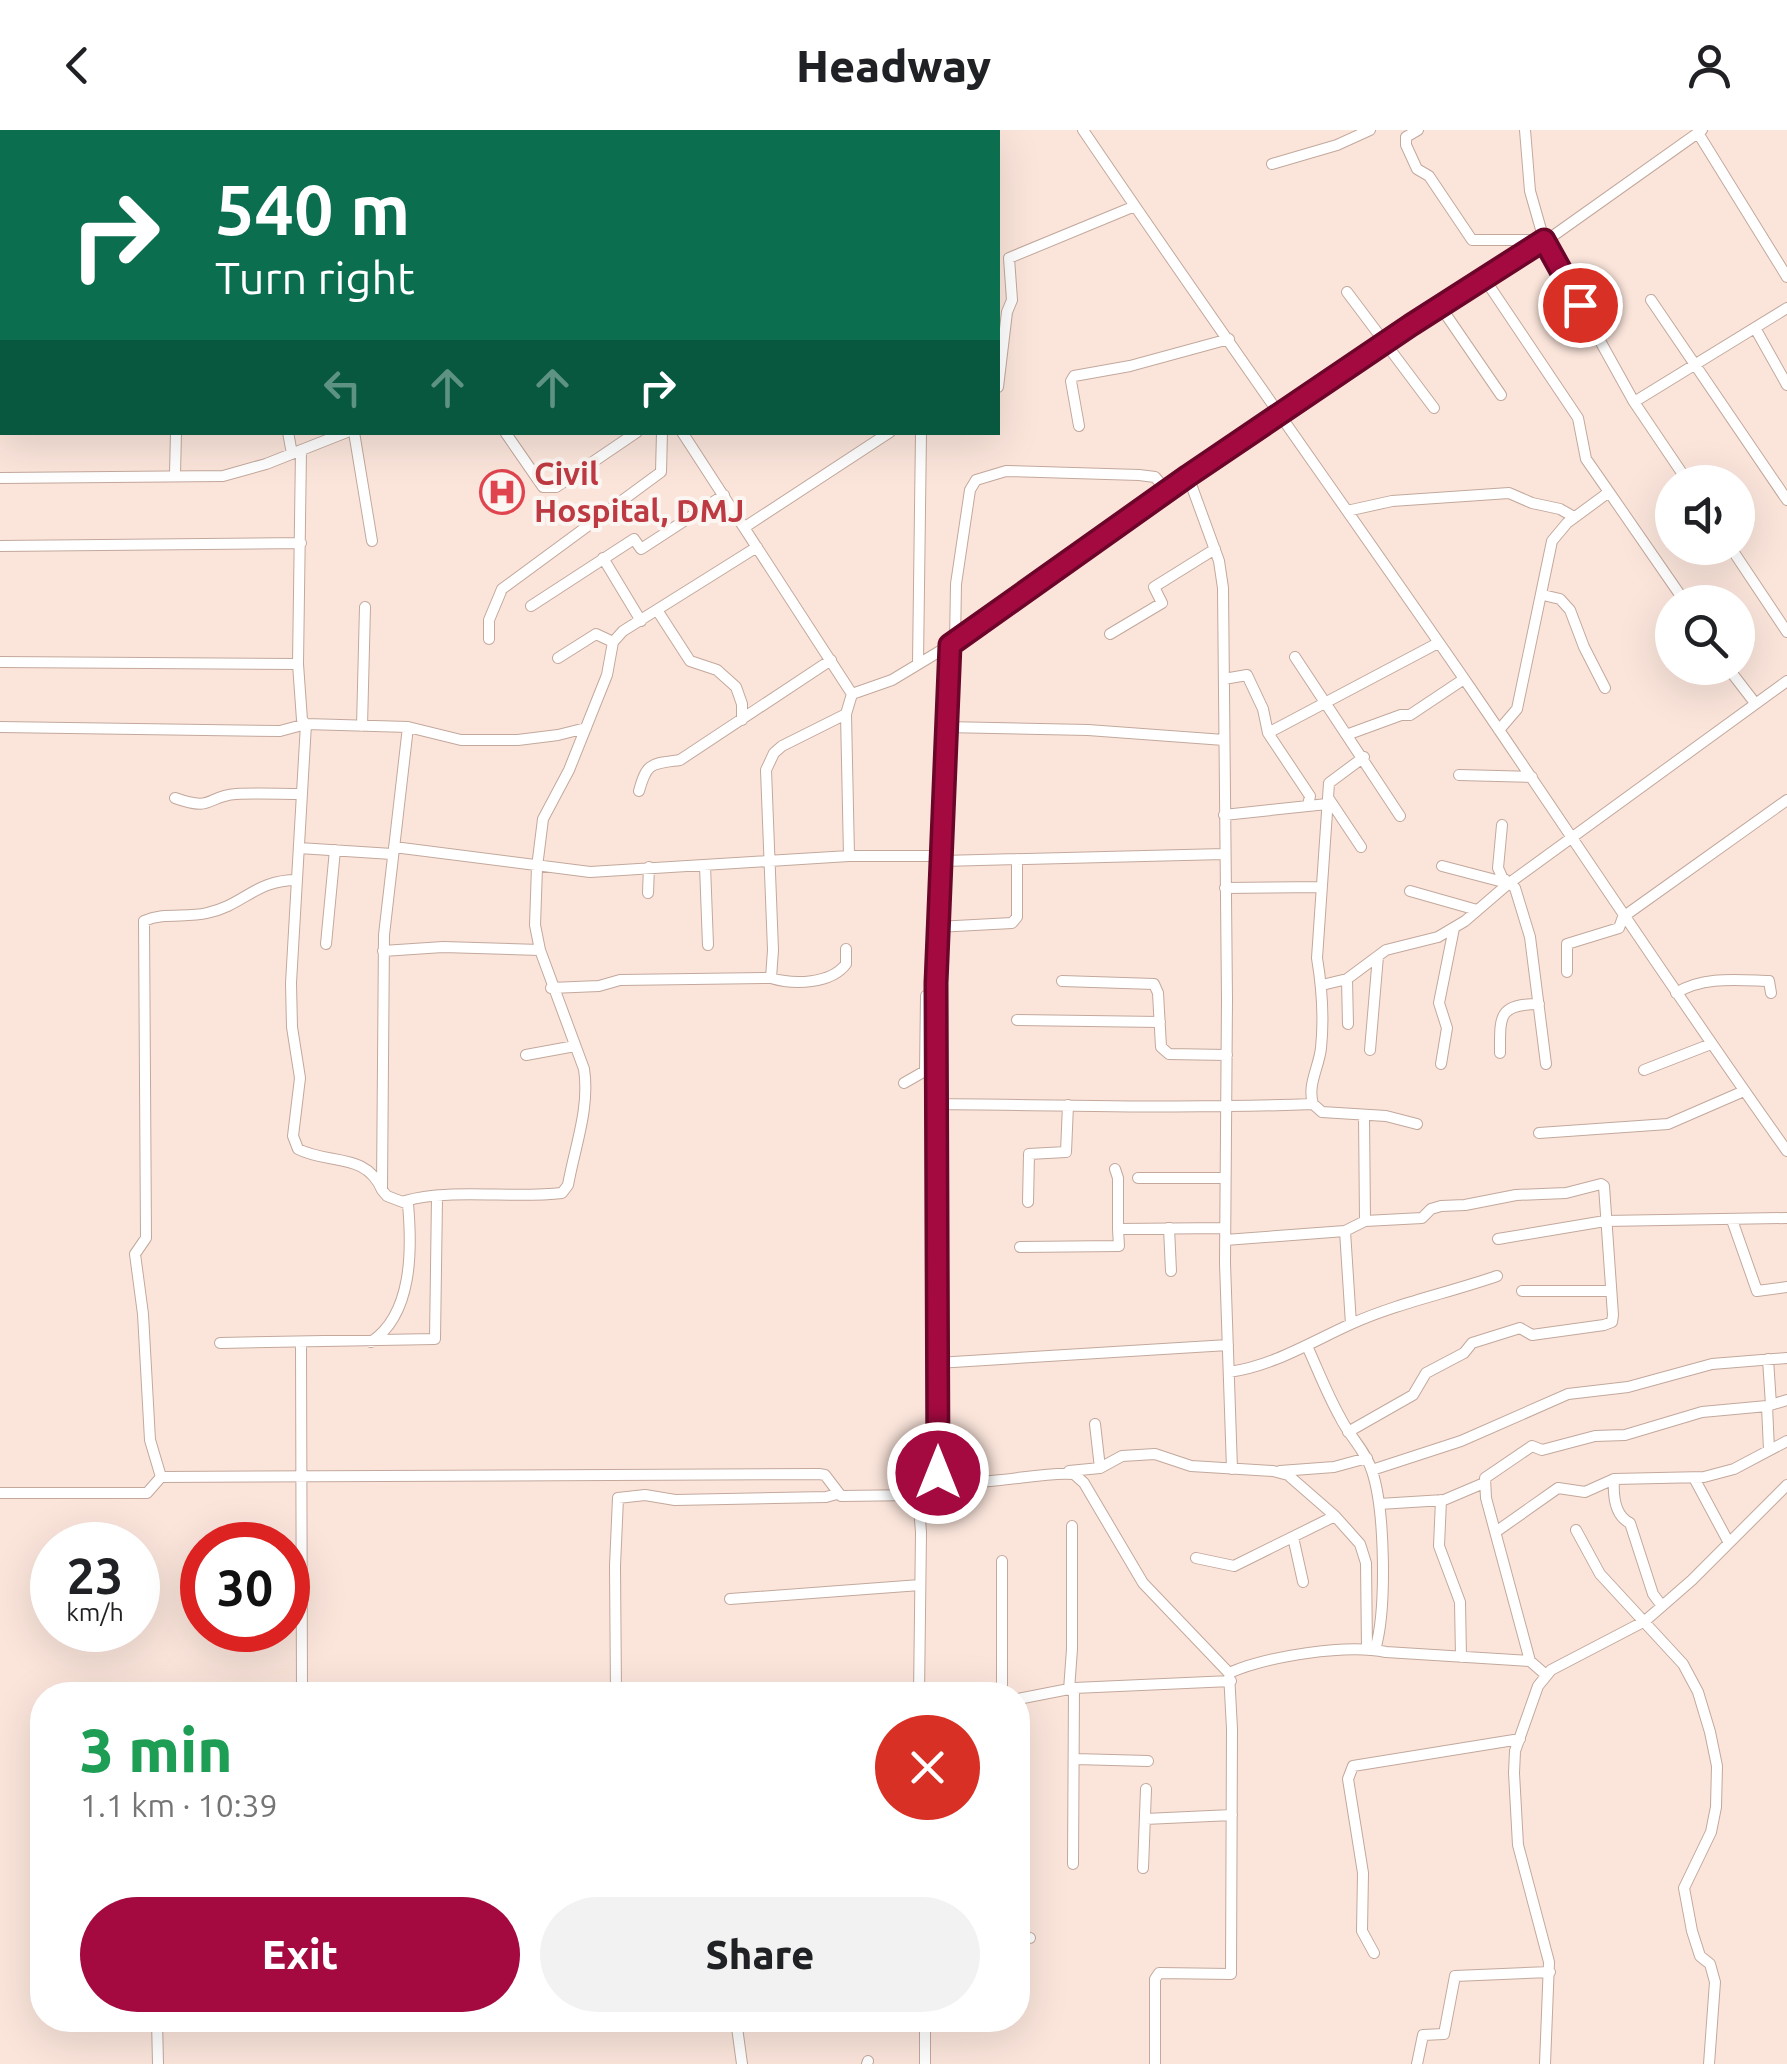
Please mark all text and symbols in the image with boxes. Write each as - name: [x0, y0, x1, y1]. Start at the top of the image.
- icon: back: [50, 38, 105, 93]
- icon: person: [1682, 38, 1737, 93]
- text: Headway: [796, 40, 991, 91]
- icon: right: [50, 170, 180, 300]
- text: 540 m: [215, 170, 410, 248]
- text: Turn right: [215, 252, 415, 303]
- pin: [1538, 263, 1623, 348]
- icon: arrive: [1553, 278, 1608, 333]
- icon: left: [315, 360, 370, 415]
- icon: ahead: [420, 360, 475, 415]
- icon: ahead: [525, 360, 580, 415]
- icon: right: [630, 360, 685, 415]
- place label: Civil Hospital, DMJ: [534, 455, 745, 528]
- map controls: [1655, 465, 1755, 685]
- button: sound: [1655, 465, 1755, 565]
- hospital icon: Civil Hospital, DMJ: [479, 469, 525, 515]
- button: search: [1655, 585, 1755, 685]
- position arrow: [886, 1421, 990, 1525]
- speed limit sign: 30: [180, 1522, 310, 1652]
- text: 23: [67, 1547, 123, 1603]
- text: km/h: [66, 1598, 124, 1626]
- button: close: [875, 1715, 980, 1820]
- text: 3 min: [80, 1716, 233, 1783]
- text: 1.1 km · 10:39: [80, 1787, 278, 1823]
- button: Exit: [80, 1897, 520, 2012]
- button: Share: [540, 1897, 980, 2012]

